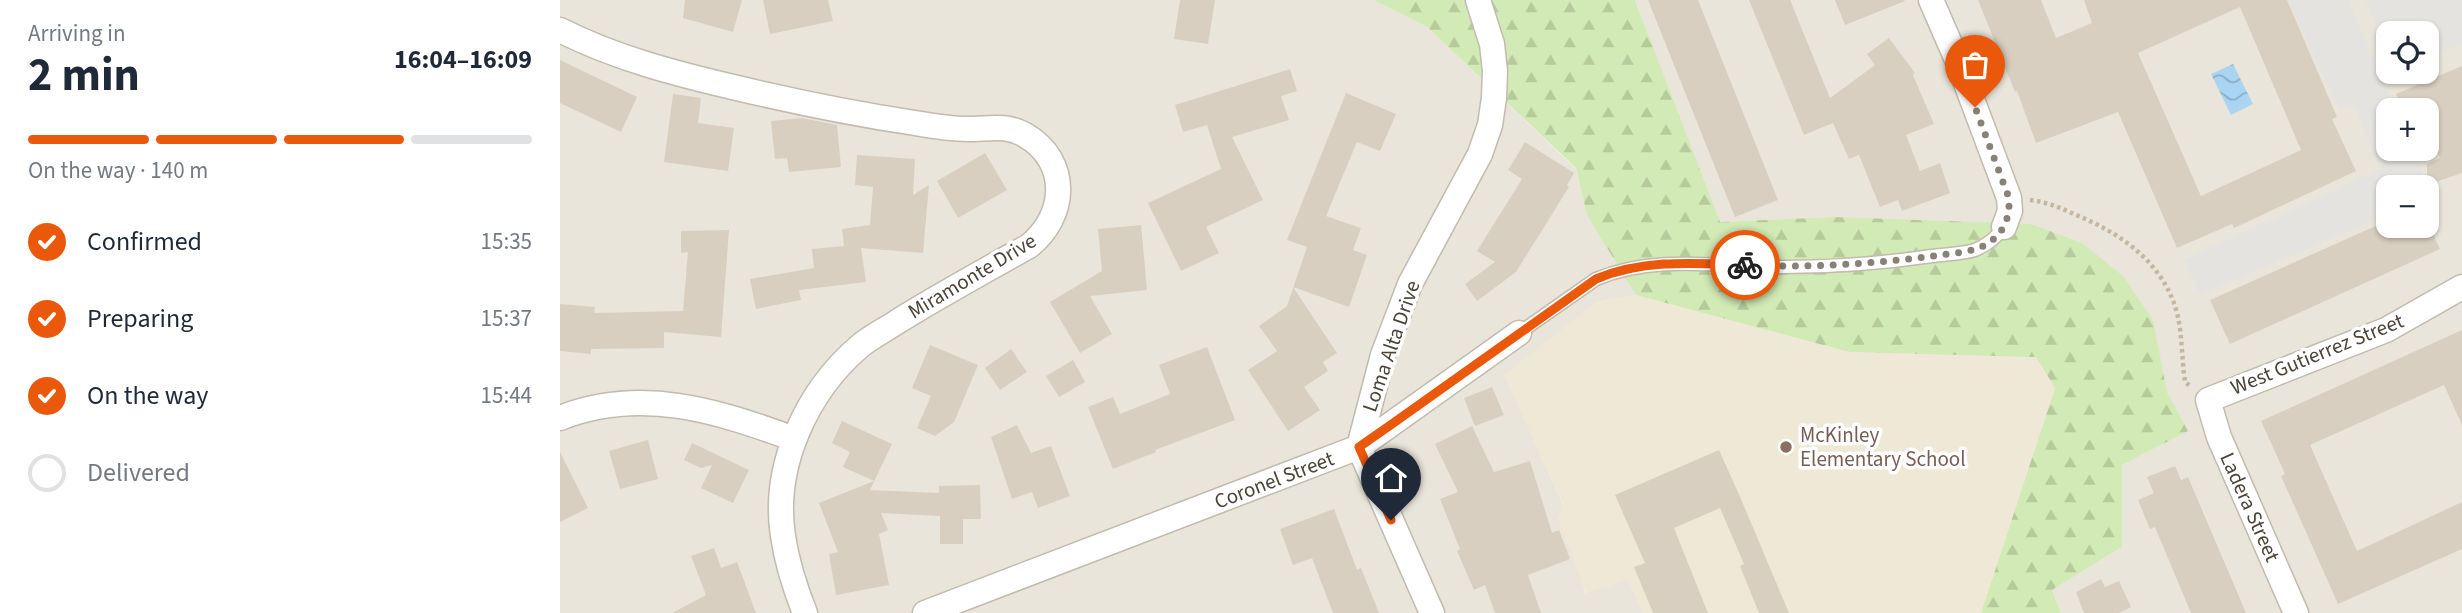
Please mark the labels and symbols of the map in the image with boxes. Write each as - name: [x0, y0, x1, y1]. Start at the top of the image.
- pin: [1945, 35, 2005, 107]
- street label: Miramonte Drive: [902, 226, 1042, 326]
- courier: [1710, 230, 1780, 300]
- street label: Loma Alta Drive: [1354, 276, 1428, 416]
- street label: West Gutierrez Street: [2226, 306, 2408, 402]
- place label: McKinley Elementary School: [1800, 420, 1966, 474]
- marker: McKinley Elementary School: [1778, 439, 1794, 455]
- street label: Coronel Street: [1210, 443, 1338, 517]
- street label: Ladera Street: [2212, 447, 2288, 567]
- pin: [1361, 448, 1421, 520]

